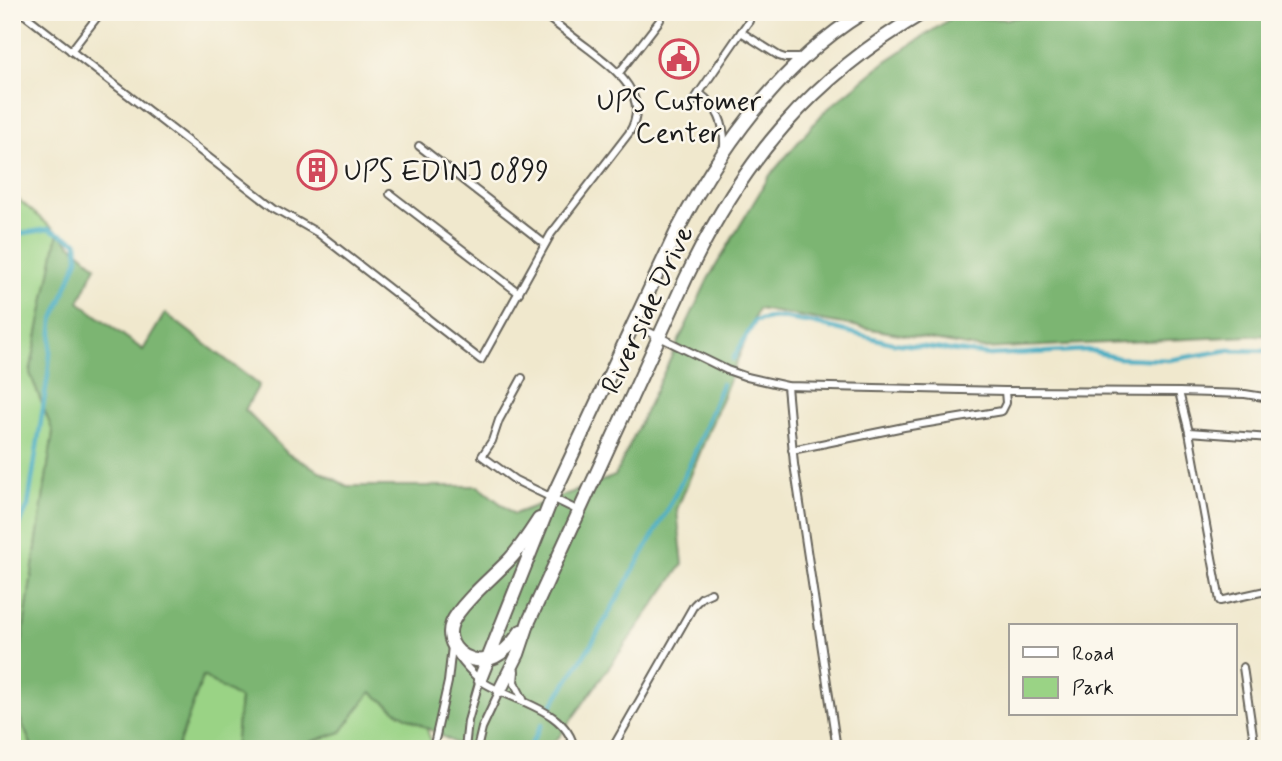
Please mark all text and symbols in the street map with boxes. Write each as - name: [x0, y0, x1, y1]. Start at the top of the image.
- public building icon: UPS Customer Center: [658, 38, 700, 80]
- place label: UPS Customer Center: [597, 84, 762, 153]
- building icon: UPS EDINJ 0899: [296, 149, 338, 191]
- place label: UPS EDINJ 0899: [344, 154, 549, 191]
- street label: Riverside Drive: [593, 220, 703, 400]
- legend: [1009, 624, 1236, 716]
- text: Road: [1072, 640, 1114, 668]
- text: Park: [1072, 674, 1114, 702]

